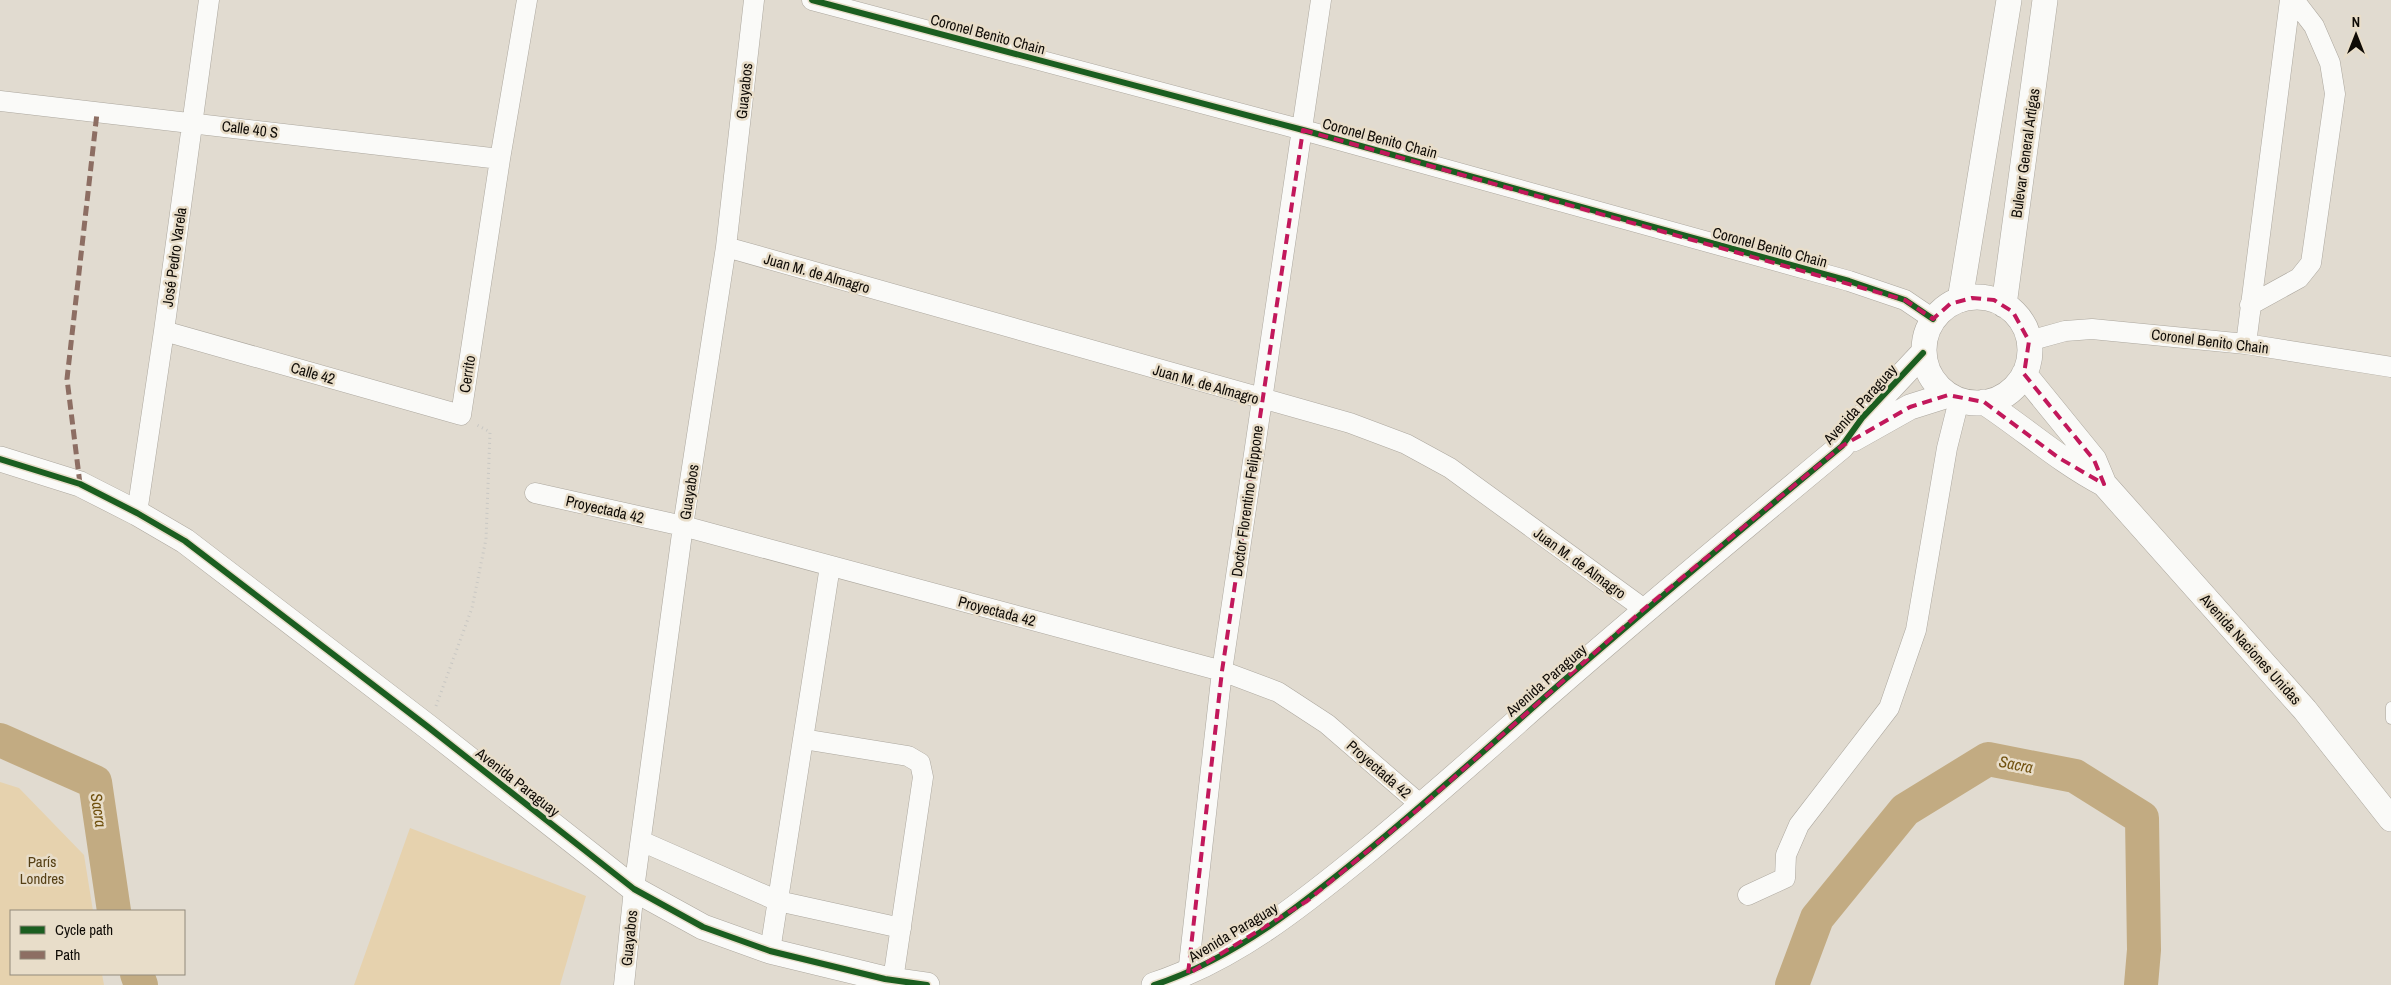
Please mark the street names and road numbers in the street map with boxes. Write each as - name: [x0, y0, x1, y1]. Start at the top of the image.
- street label: Coronel Benito Chain: [928, 9, 1048, 59]
- street label: Guayabos: [731, 62, 757, 120]
- street label: Bulevar General Artigas: [2006, 87, 2044, 219]
- street label: Coronel Benito Chain: [1320, 113, 1440, 163]
- street label: Calle 40 S: [221, 115, 279, 143]
- street label: José Pedro Varela: [157, 206, 191, 308]
- street label: Coronel Benito Chain: [1710, 222, 1830, 272]
- street label: Juan M. de Almagro: [762, 248, 873, 298]
- street label: Coronel Benito Chain: [2150, 323, 2270, 359]
- street label: Cerrito: [454, 354, 480, 394]
- street label: Calle 42: [288, 357, 338, 389]
- street label: Juan M. de Almagro: [1151, 359, 1262, 409]
- street label: Avenida Paraguay: [1818, 359, 1902, 449]
- street label: Doctor Florentino Felippone: [1226, 424, 1268, 578]
- street label: Guayabos: [674, 463, 704, 521]
- street label: Proyectada 42: [564, 490, 646, 528]
- street label: Juan M. de Almagro: [1530, 522, 1631, 604]
- street label: Avenida Naciones Unidas: [2195, 588, 2307, 709]
- street label: Proyectada 42: [956, 591, 1038, 631]
- street label: Avenida Paraguay: [1500, 638, 1592, 722]
- street label: Proyectada 42: [1342, 735, 1416, 803]
- street label: Avenida Paraguay: [471, 742, 565, 822]
- street label: Avenida Paraguay: [1183, 897, 1282, 968]
- street label: Guayabos: [616, 909, 642, 967]

